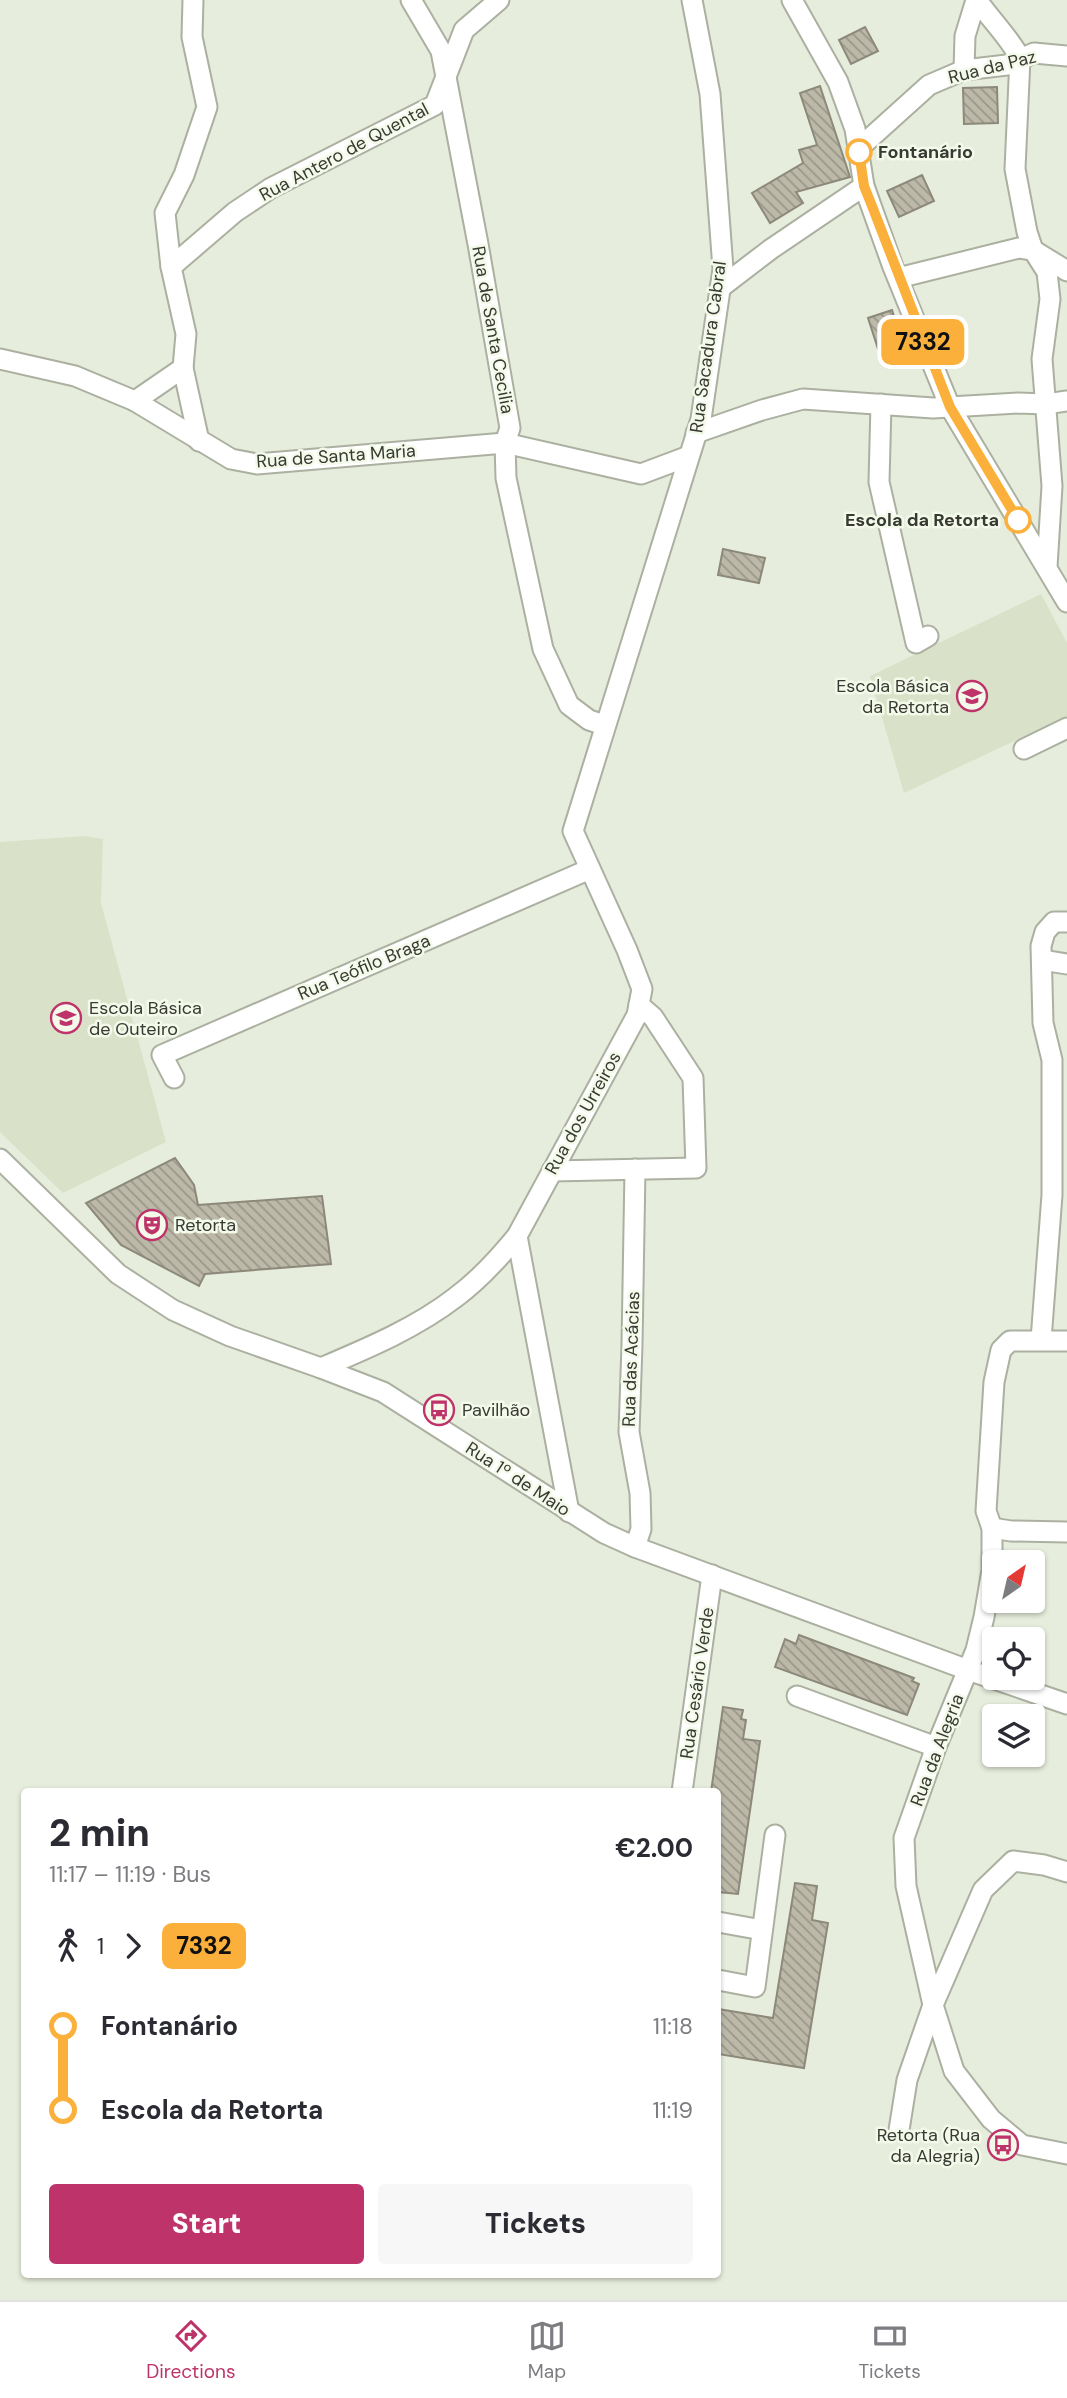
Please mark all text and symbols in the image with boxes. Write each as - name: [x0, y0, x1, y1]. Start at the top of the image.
- street label: Rua da Paz: [946, 45, 1038, 89]
- street label: Rua Antero de Quental: [255, 97, 433, 207]
- marker: Fontanário: [846, 139, 872, 165]
- place label: Fontanário: [878, 140, 973, 164]
- street label: Rua de Santa Cecilia: [466, 244, 520, 416]
- street label: Rua Sacadura Cabral: [684, 260, 732, 434]
- line badge: 7332: [874, 319, 972, 365]
- text: 7332: [895, 326, 951, 357]
- street label: Rua de Santa Maria: [255, 438, 417, 474]
- marker: Escola da Retorta: [1005, 507, 1031, 533]
- place label: Escola da Retorta: [845, 508, 999, 532]
- place label: Escola Básica da Retorta: [836, 674, 949, 719]
- school or university icon: Escola Básica da Retorta: [955, 679, 989, 713]
- street label: Rua Teófilo Braga: [294, 928, 434, 1006]
- place label: Escola Básica de Outeiro: [89, 996, 202, 1041]
- school or university icon: Escola Básica de Outeiro: [49, 1001, 83, 1035]
- street label: Rua dos Urreiros: [539, 1047, 627, 1179]
- theatre icon: Retorta: [135, 1208, 169, 1242]
- place label: Retorta: [175, 1213, 236, 1237]
- street label: Rua das Acácias: [617, 1291, 645, 1427]
- bus stop icon: Pavilhão: [422, 1393, 456, 1427]
- place label: Pavilhão: [462, 1398, 530, 1422]
- street label: Rua 1º de Maio: [461, 1436, 575, 1522]
- north arrow: [982, 1550, 1045, 1614]
- map controls: [982, 1550, 1045, 1767]
- street label: Rua Cesário Verde: [674, 1606, 720, 1760]
- button: locate: [982, 1627, 1045, 1690]
- street label: Rua da Alegria: [905, 1690, 969, 1810]
- button: layers: [982, 1704, 1045, 1767]
- text: 2 min: [49, 1808, 150, 1858]
- text: €2.00: [615, 1831, 693, 1865]
- text: 11:17 – 11:19 · Bus: [49, 1859, 211, 1889]
- icon: walk: [49, 1927, 87, 1965]
- icon: forward: [114, 1927, 152, 1965]
- text: 7332: [176, 1930, 232, 1961]
- text: 1: [97, 1931, 104, 1961]
- text: Fontanário: [101, 2009, 238, 2043]
- text: 11:18: [653, 2011, 693, 2041]
- text: Escola da Retorta: [101, 2093, 323, 2127]
- text: 11:19: [652, 2095, 693, 2125]
- place label: Retorta (Rua da Alegria): [877, 2123, 980, 2168]
- bus stop icon: Retorta (Rua da Alegria): [986, 2128, 1020, 2162]
- button: Start: [49, 2184, 364, 2264]
- button: Tickets: [378, 2184, 693, 2264]
- tab: Directions: [146, 2317, 236, 2384]
- tab: Map: [528, 2317, 566, 2384]
- tab: Tickets: [858, 2317, 921, 2384]

